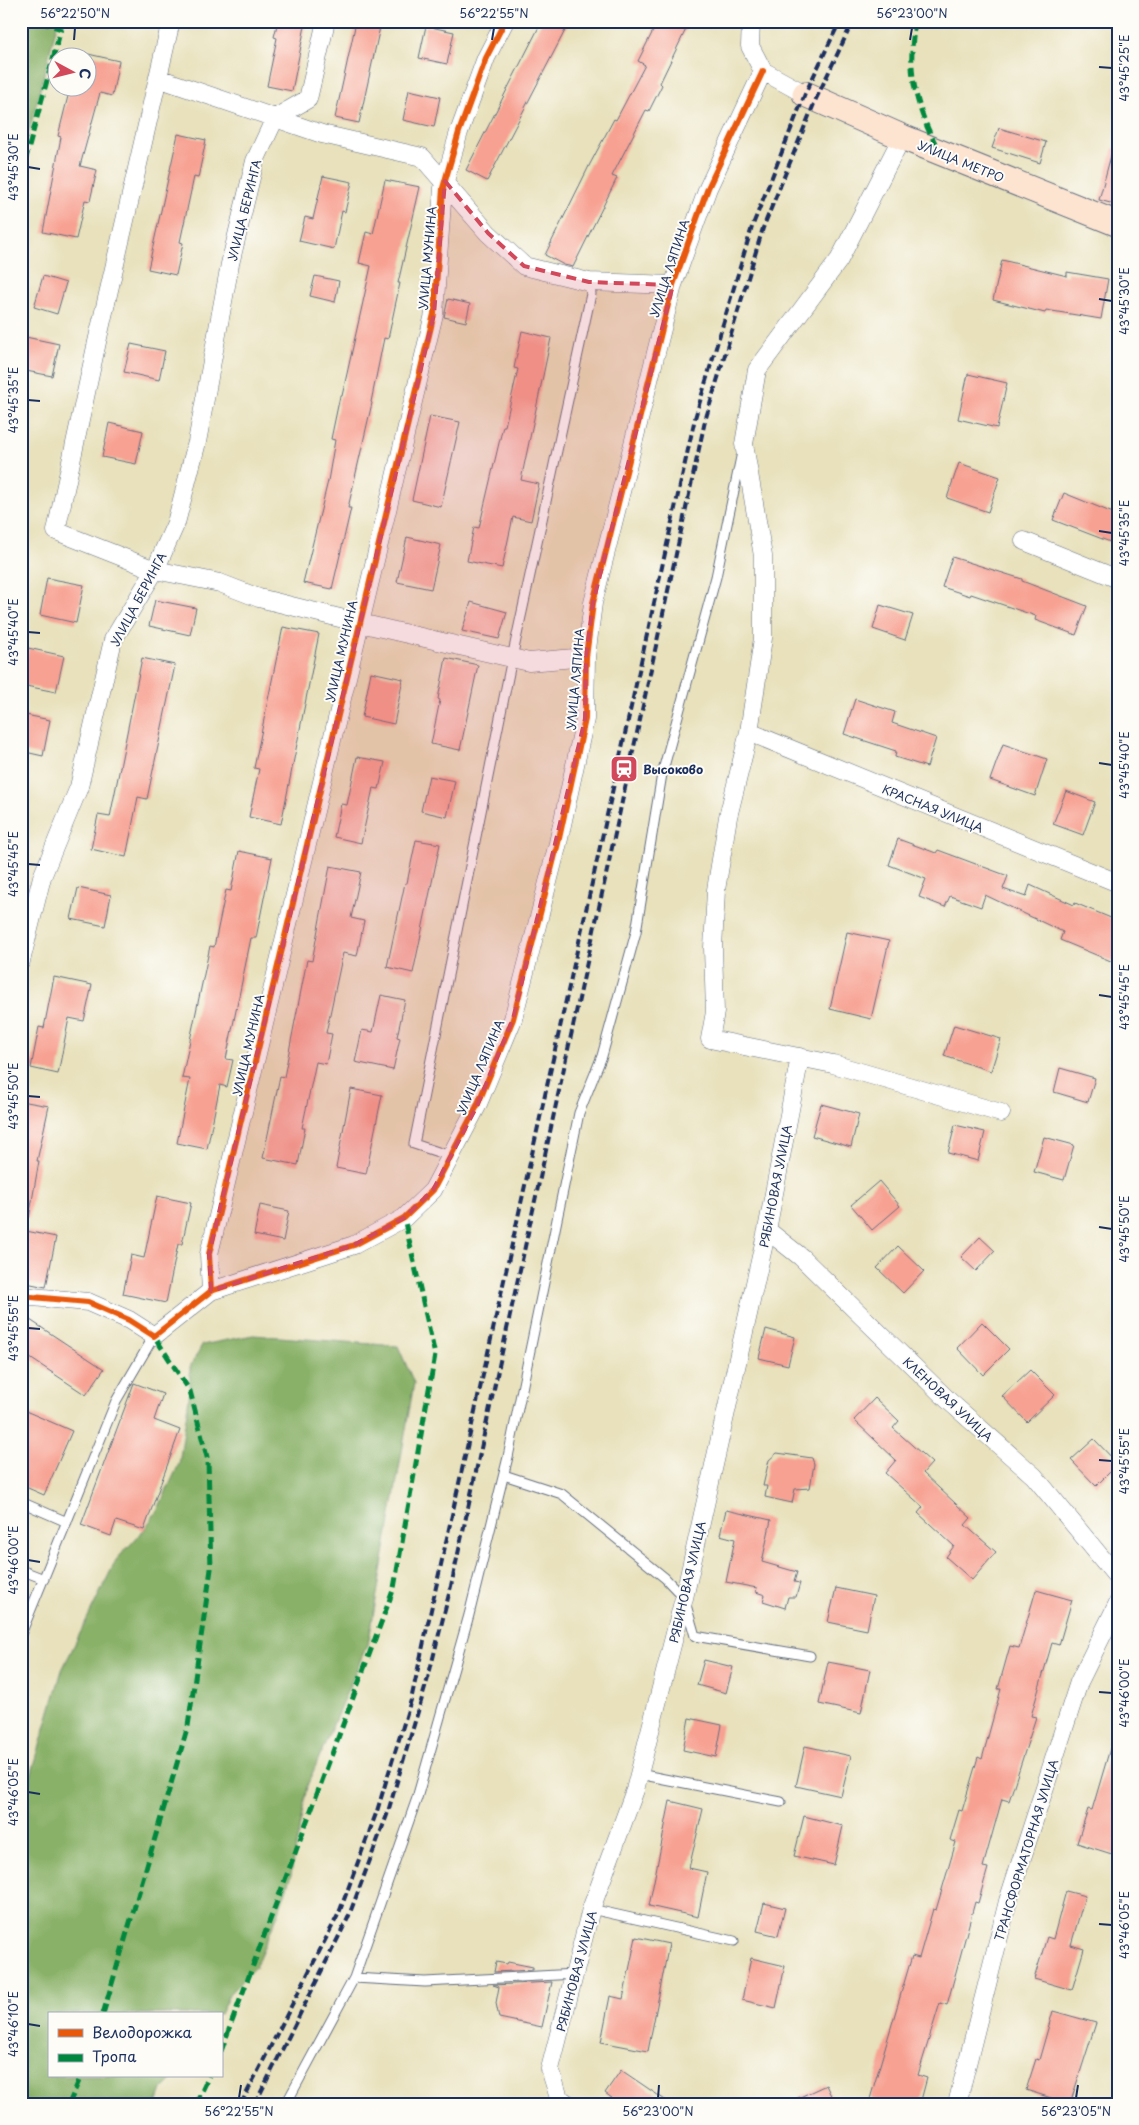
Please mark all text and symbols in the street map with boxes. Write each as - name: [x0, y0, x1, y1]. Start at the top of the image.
- text: 56°22'50"N: [40, 4, 110, 22]
- text: 56°22'55"N: [459, 4, 529, 22]
- text: 56°23'00"N: [876, 4, 948, 22]
- text: 43°45'25"E: [1115, 34, 1133, 102]
- north arrow: [48, 48, 98, 98]
- text: С: [74, 67, 96, 80]
- text: 43°45'30"E: [4, 133, 22, 201]
- street label: УЛИЦА МЕТРО: [915, 136, 1007, 187]
- street label: УЛИЦА БЕРИНГА: [223, 157, 265, 262]
- street label: УЛИЦА МУНИНА: [413, 205, 441, 311]
- street label: УЛИЦА ЛЯПИНА: [645, 217, 693, 319]
- text: 43°45'30"E: [1115, 267, 1133, 335]
- text: 43°45'35"E: [4, 367, 22, 433]
- text: 43°45'35"E: [1115, 500, 1133, 566]
- street label: УЛИЦА БЕРИНГА: [106, 549, 170, 649]
- text: 43°45'40"E: [4, 598, 22, 666]
- street label: УЛИЦА МУНИНА: [321, 598, 361, 704]
- street label: УЛИЦА ЛЯПИНА: [562, 627, 588, 731]
- text: 43°45'40"E: [1115, 731, 1133, 799]
- station icon: Высоково: [609, 754, 639, 784]
- place label: Высоково: [643, 760, 703, 778]
- street label: КРАСНАЯ УЛИЦА: [880, 779, 986, 837]
- text: 43°45'45"E: [4, 831, 22, 897]
- text: 43°45'45"E: [1115, 964, 1133, 1030]
- street label: УЛИЦА МУНИНА: [228, 992, 268, 1098]
- street label: УЛИЦА ЛЯПИНА: [452, 1017, 508, 1117]
- text: 43°45'50"E: [4, 1062, 22, 1130]
- street label: РЯБИНОВАЯ УЛИЦА: [754, 1123, 796, 1249]
- text: 43°45'50"E: [1115, 1195, 1133, 1263]
- text: 43°45'55"E: [4, 1295, 22, 1361]
- street label: КЛЕНОВАЯ УЛИЦА: [899, 1353, 997, 1445]
- text: 43°45'55"E: [1115, 1428, 1133, 1494]
- street label: РЯБИНОВАЯ УЛИЦА: [664, 1519, 710, 1645]
- text: 43°46'00"E: [4, 1525, 22, 1595]
- text: 43°46'00"E: [1115, 1658, 1133, 1728]
- street label: ТРАНСФОРМАТОРНАЯ УЛИЦА: [990, 1757, 1062, 1943]
- text: 43°46'05"E: [4, 1758, 22, 1826]
- text: 43°46'05"E: [1115, 1891, 1133, 1959]
- street label: РЯБИНОВАЯ УЛИЦА: [551, 1908, 601, 2034]
- text: 43°46'10"E: [4, 1991, 22, 2057]
- legend: [48, 2012, 222, 2078]
- text: Велодорожка: [92, 2020, 193, 2043]
- text: Тропа: [92, 2044, 137, 2067]
- text: 56°22'55"N: [204, 2102, 274, 2120]
- text: 56°23'00"N: [622, 2102, 694, 2120]
- text: 56°23'05"N: [1041, 2102, 1111, 2120]

